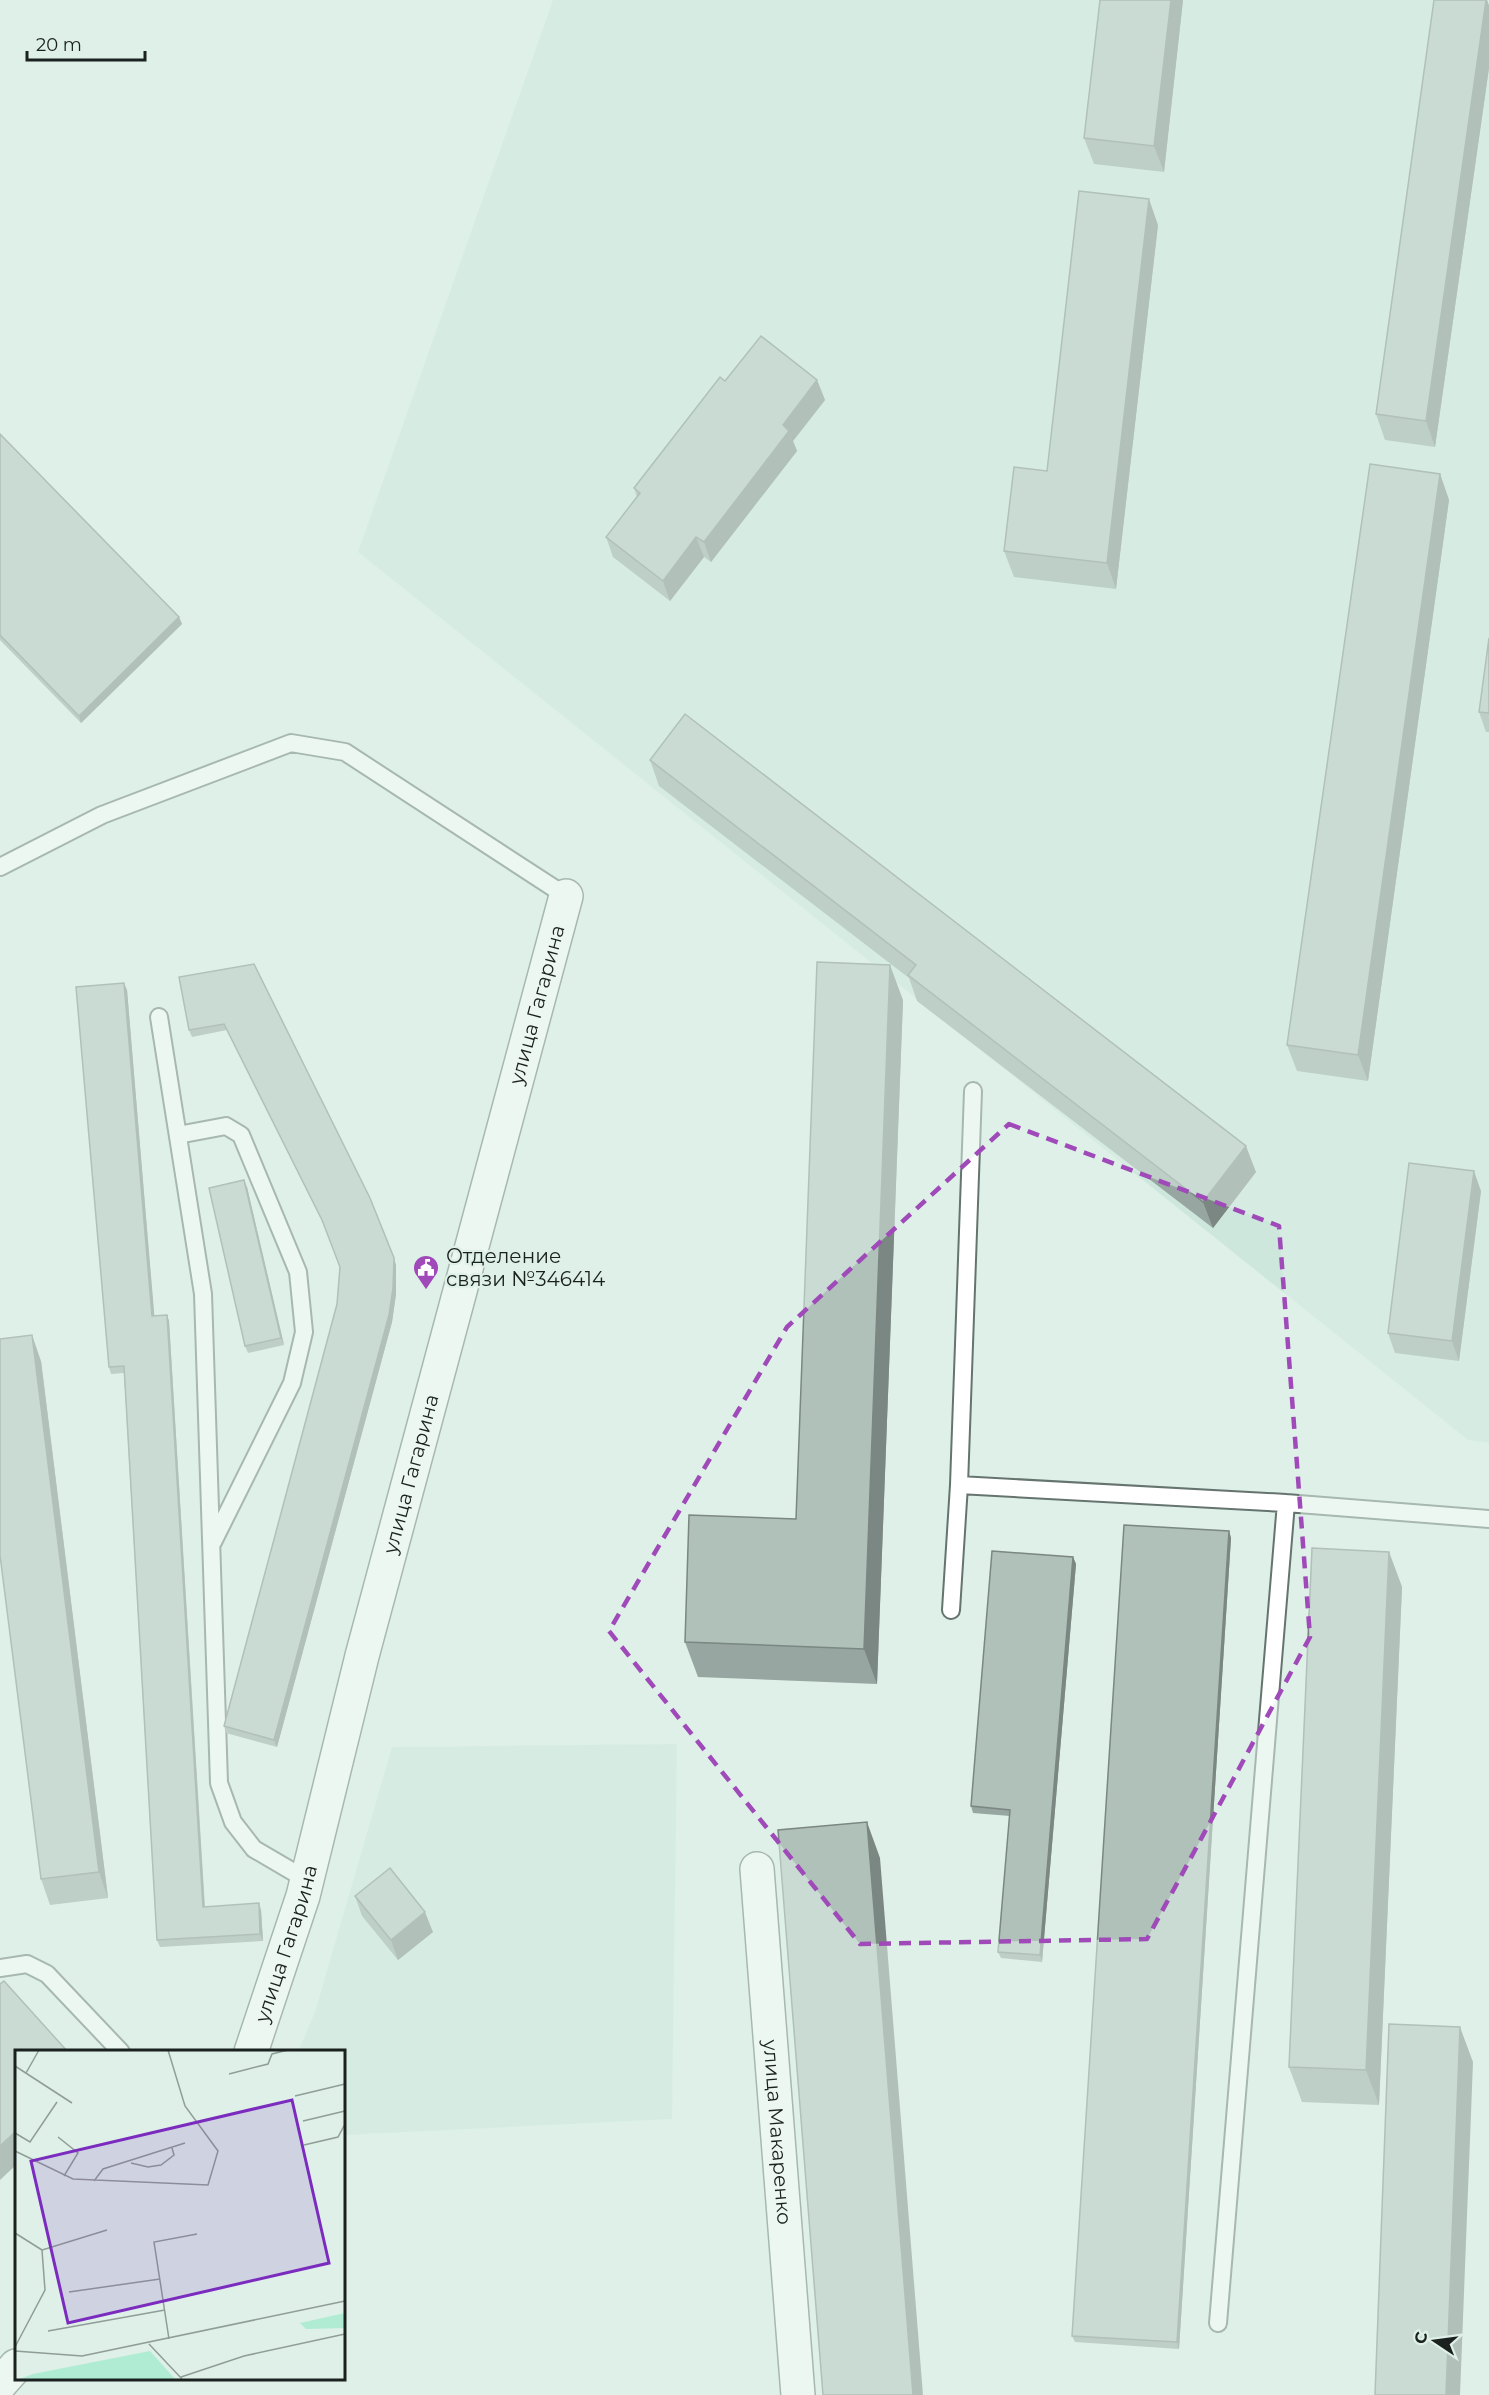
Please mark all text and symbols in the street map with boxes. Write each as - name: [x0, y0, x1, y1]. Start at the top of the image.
- scale bar: [27, 24, 146, 62]
- text: 20 m: [36, 34, 82, 56]
- street label: улица Гагарина: [504, 922, 570, 1088]
- place label: Отделение связи №346414: [446, 1244, 605, 1291]
- public building icon: Отделение связи №346414: [411, 1253, 441, 1291]
- street label: улица Гагарина: [378, 1392, 444, 1557]
- street label: улица Гагарина: [249, 1862, 322, 2026]
- street label: улица Макаренко: [758, 2038, 797, 2226]
- inset map: [15, 2050, 345, 2380]
- north arrow: [1405, 2311, 1465, 2371]
- text: С: [1410, 2330, 1432, 2346]

